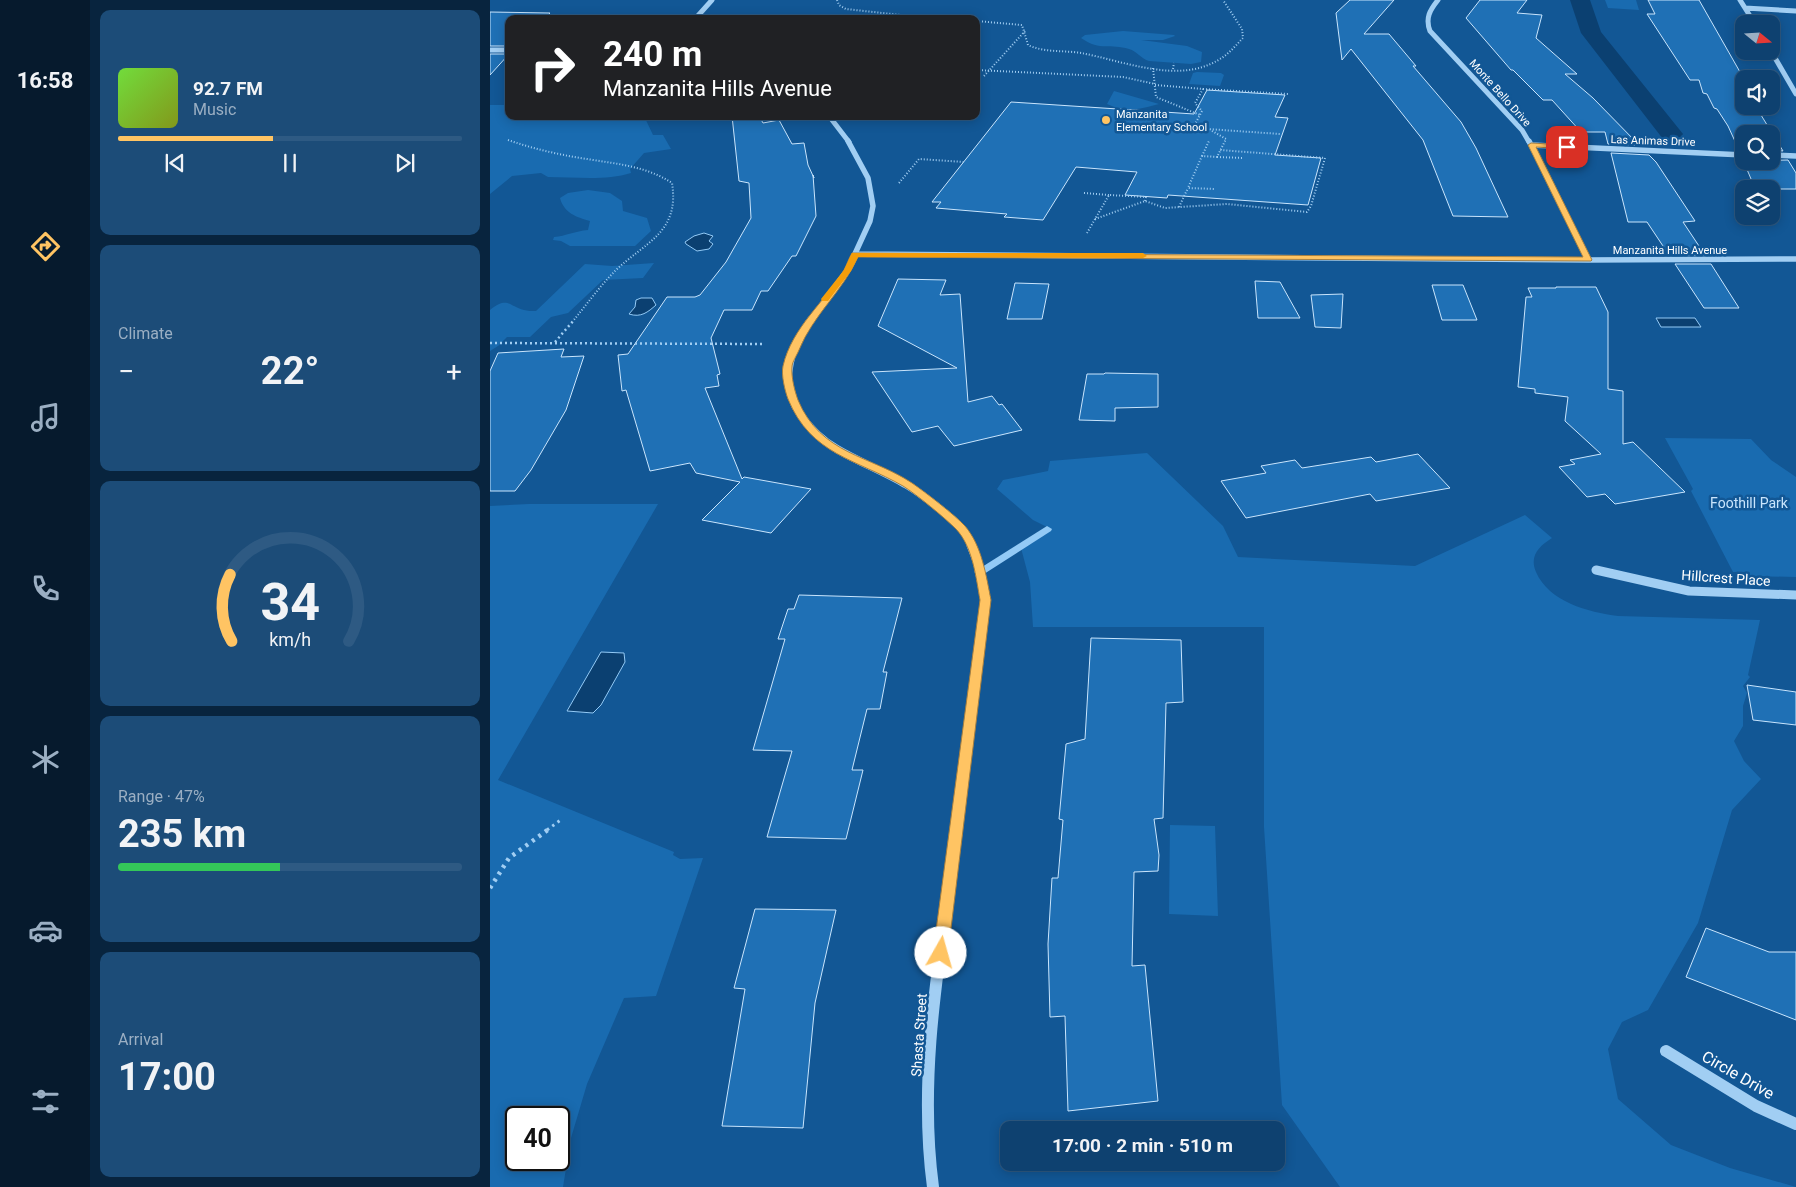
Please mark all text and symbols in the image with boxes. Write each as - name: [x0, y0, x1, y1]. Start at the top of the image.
- north arrow: [1735, 15, 1780, 60]
- map controls: [1735, 15, 1780, 225]
- text: 240 m: [603, 34, 702, 75]
- icon: right: [520, 35, 585, 100]
- street label: Monte Bello Drive: [1466, 57, 1534, 129]
- text: 16:58: [17, 68, 73, 93]
- button: sound: [1735, 70, 1780, 115]
- text: Manzanita Hills Avenue: [603, 76, 832, 101]
- text: 92.7 FM: [193, 77, 263, 100]
- text: Music: [193, 100, 236, 119]
- place label: Manzanita Elementary School: [1116, 108, 1207, 134]
- marker: Manzanita Elementary School: [1100, 114, 1112, 126]
- button: search: [1735, 125, 1780, 170]
- pin: [1546, 126, 1588, 168]
- icon: arrive: [1553, 133, 1581, 161]
- street label: Las Animas Drive: [1610, 133, 1696, 149]
- icon: previous: [161, 149, 189, 177]
- icon: pause: [276, 149, 304, 177]
- icon: next: [391, 149, 419, 177]
- button: layers: [1735, 180, 1780, 225]
- icon: directions: [28, 229, 63, 264]
- street label: Manzanita Hills Avenue: [1613, 244, 1727, 257]
- text: Climate: [118, 324, 173, 343]
- text: 22°: [261, 349, 319, 393]
- text: −: [118, 355, 134, 388]
- text: +: [446, 355, 462, 388]
- icon: music: [28, 400, 63, 435]
- park label: Foothill Park: [1710, 495, 1789, 511]
- street label: Hillcrest Place: [1681, 567, 1771, 589]
- icon: phone: [28, 571, 63, 606]
- text: 34: [260, 572, 320, 633]
- text: km/h: [269, 629, 311, 650]
- icon: climate: [28, 742, 63, 777]
- text: Range · 47%: [118, 787, 205, 806]
- text: 235 km: [118, 812, 246, 856]
- icon: car: [28, 913, 63, 948]
- position arrow: [914, 926, 966, 978]
- street label: Shasta Street: [908, 992, 930, 1077]
- text: Arrival: [118, 1030, 163, 1049]
- street label: Circle Drive: [1699, 1047, 1777, 1103]
- text: 17:00: [118, 1055, 216, 1099]
- icon: filters: [28, 1084, 63, 1119]
- speed limit sign: 40: [505, 1106, 570, 1171]
- text: 17:00 · 2 min · 510 m: [1052, 1134, 1233, 1157]

